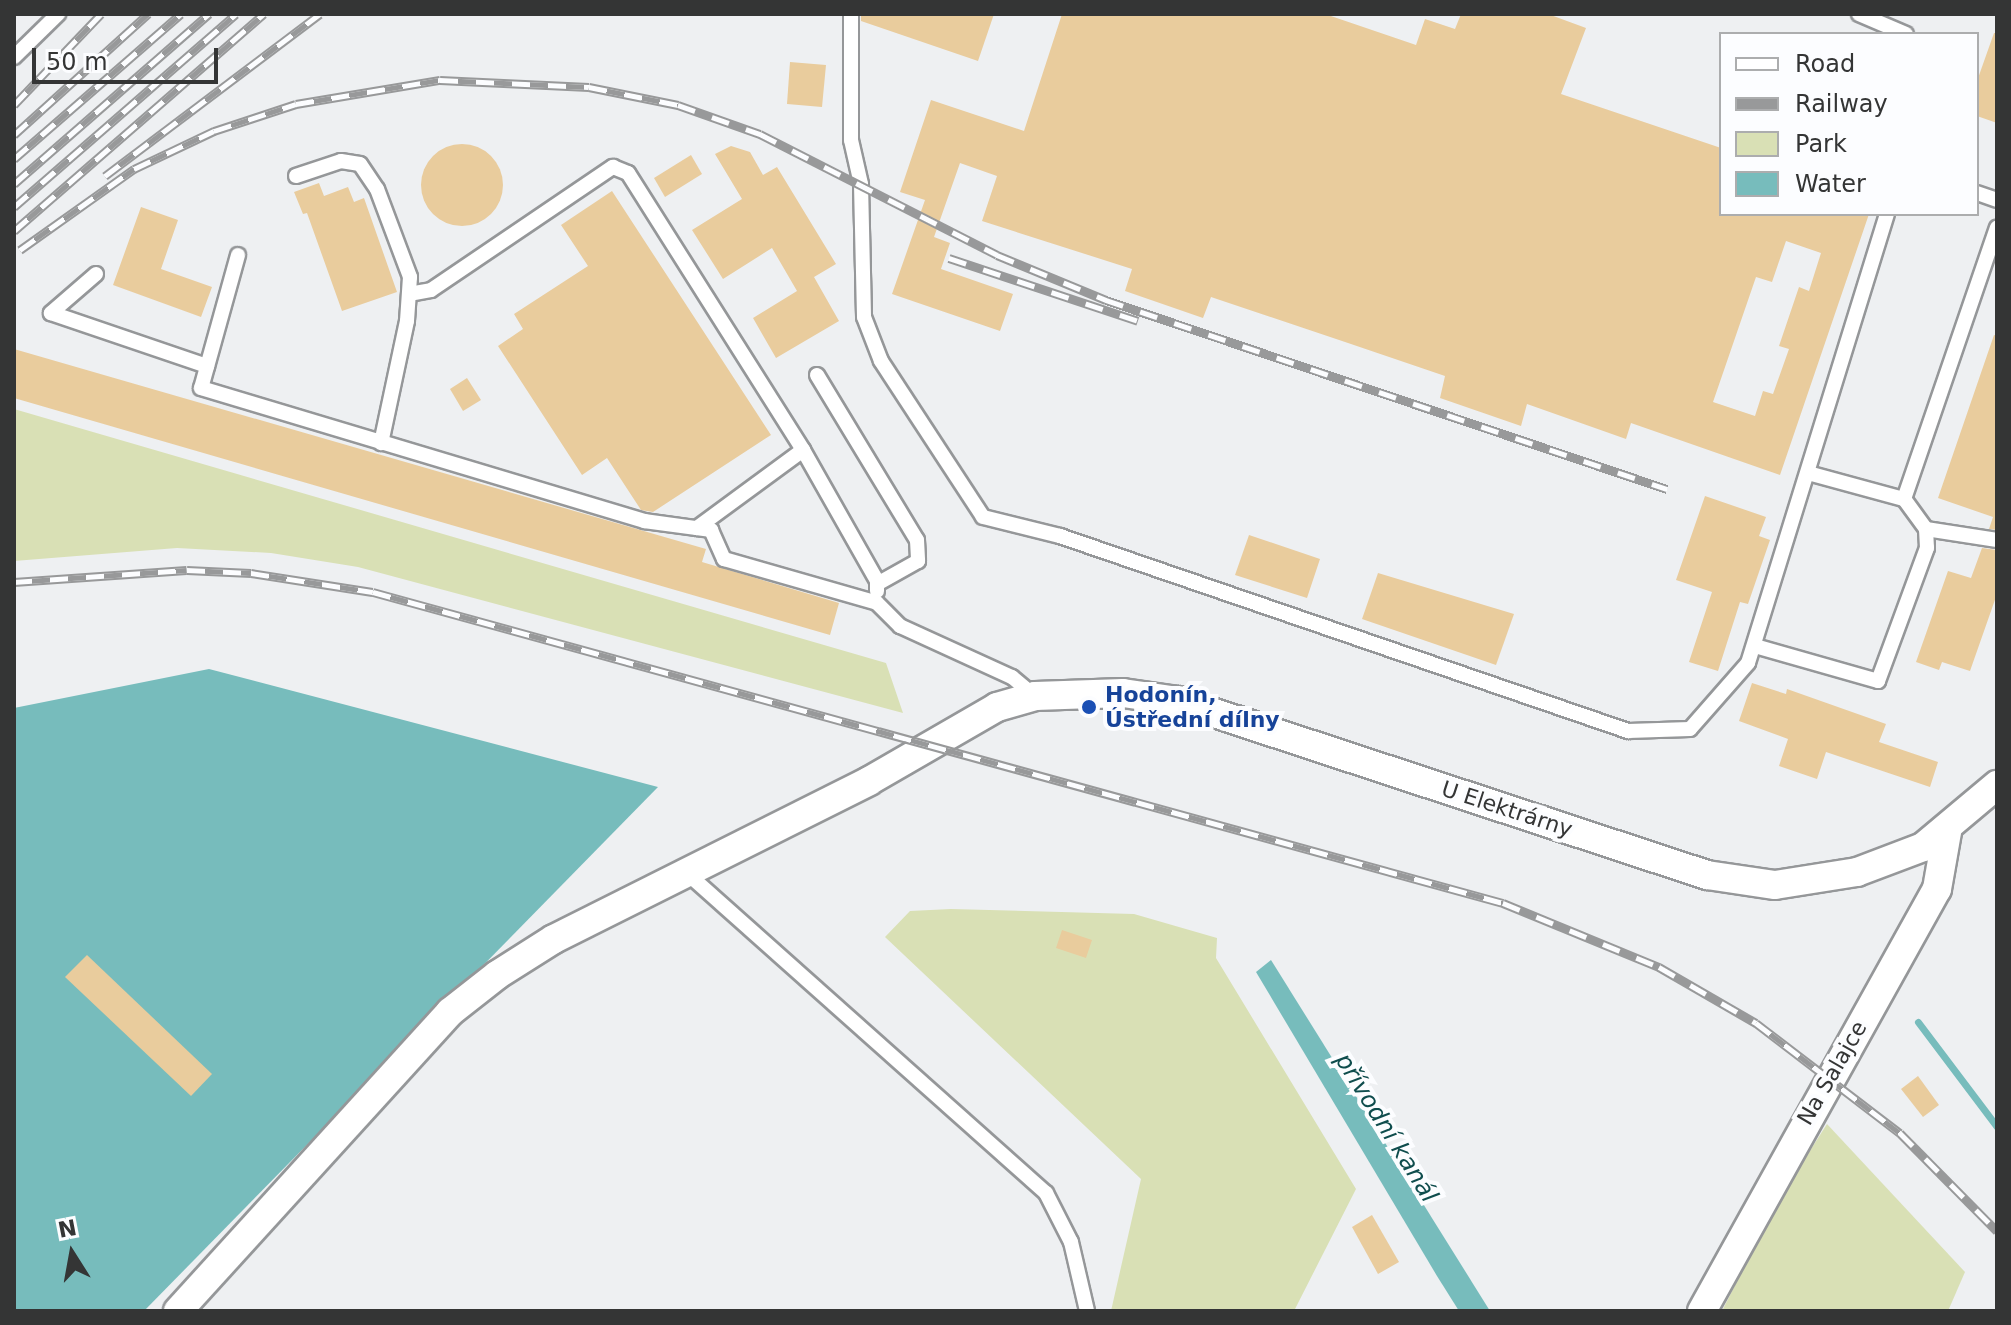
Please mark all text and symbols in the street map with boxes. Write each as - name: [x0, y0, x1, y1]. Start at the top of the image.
- scale bar: [36, 32, 222, 82]
- legend: [1719, 32, 1979, 216]
- text: 50 m: [46, 48, 108, 76]
- text: Road: [1795, 50, 1855, 78]
- text: Railway: [1795, 90, 1888, 118]
- text: Park: [1795, 130, 1847, 158]
- text: Water: [1795, 170, 1866, 198]
- place label: Hodonín, Ústřední dílny: [1105, 681, 1280, 732]
- marker: Hodonín, Ústřední dílny: [1080, 698, 1098, 716]
- street label: U Elektrárny: [1438, 775, 1576, 843]
- street label: Na Salajce: [1792, 1016, 1872, 1130]
- water label: přívodní kanál: [1329, 1048, 1443, 1208]
- north arrow: [32, 1213, 112, 1293]
- text: N: [56, 1215, 79, 1243]

